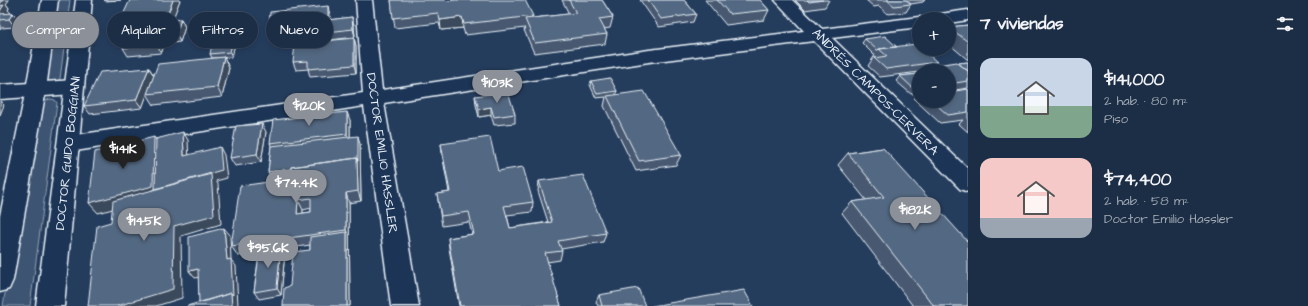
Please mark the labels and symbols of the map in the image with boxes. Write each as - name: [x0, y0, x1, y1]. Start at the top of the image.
- street label: ANDRÉS CAMPOS-CERVERA: [808, 24, 943, 160]
- pin: $103K: [469, 70, 525, 104]
- street label: DOCTOR EMILIO HASSLER: [362, 72, 402, 235]
- street label: DOCTOR GUIDO BOGGIANI: [51, 75, 85, 231]
- pin: $120K: [281, 93, 337, 127]
- pin: $141K: [95, 136, 151, 170]
- pin: $74.4K: [263, 170, 329, 204]
- pin: $182K: [887, 197, 943, 231]
- pin: $145K: [116, 208, 172, 242]
- pin: $95.6K: [235, 235, 301, 269]

